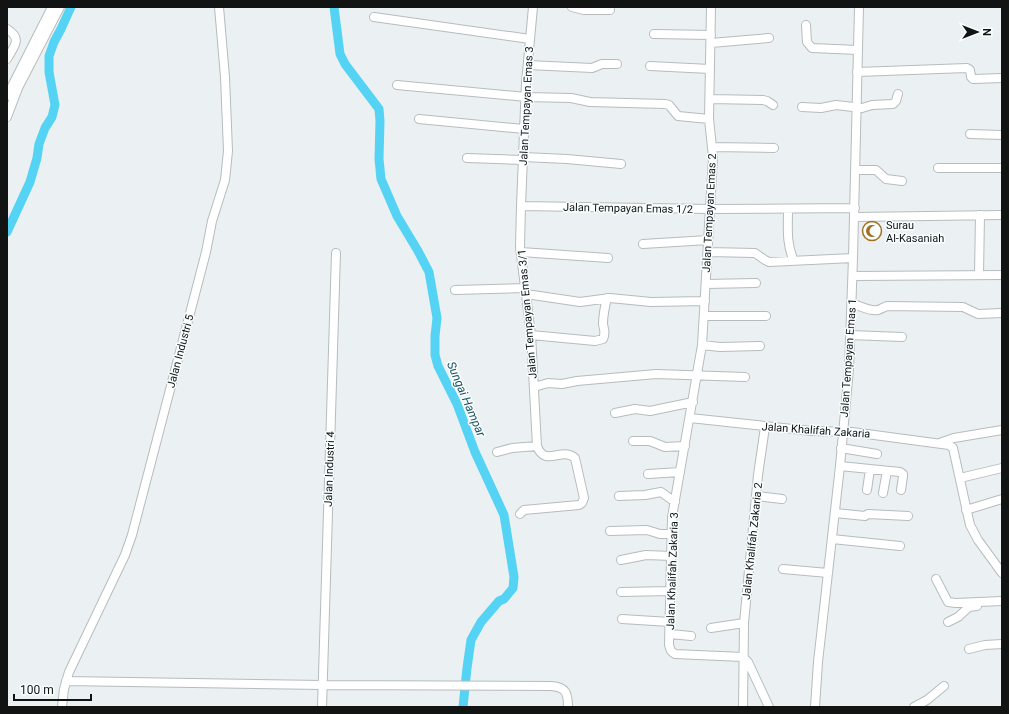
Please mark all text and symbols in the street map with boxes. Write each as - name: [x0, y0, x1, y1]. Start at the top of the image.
- north arrow: [957, 12, 997, 52]
- text: N: [980, 28, 993, 36]
- street label: Jalan Tempayan Emas 3: [517, 46, 536, 166]
- street label: Jalan Tempayan Emas 2: [700, 153, 719, 273]
- street label: Jalan Tempayan Emas 1/2: [563, 201, 693, 216]
- place label: Surau Al-Kasaniah: [886, 219, 944, 245]
- mosque icon: Surau Al-Kasaniah: [861, 220, 883, 242]
- street label: Jalan Tempayan Emas 3/1: [515, 249, 540, 379]
- street label: Jalan Tempayan Emas 1: [838, 298, 859, 418]
- street label: Jalan Industri 5: [164, 313, 197, 389]
- water label: Sungai Hampar: [444, 359, 488, 440]
- street label: Jalan Khalifah Zakaria: [761, 420, 871, 441]
- street label: Jalan Industri 4: [322, 431, 337, 507]
- street label: Jalan Khalifah Zakaria 2: [740, 482, 765, 600]
- street label: Jalan Khalifah Zakaria 3: [664, 512, 681, 630]
- scale bar: [14, 676, 91, 702]
- text: 100 m: [20, 683, 54, 697]

